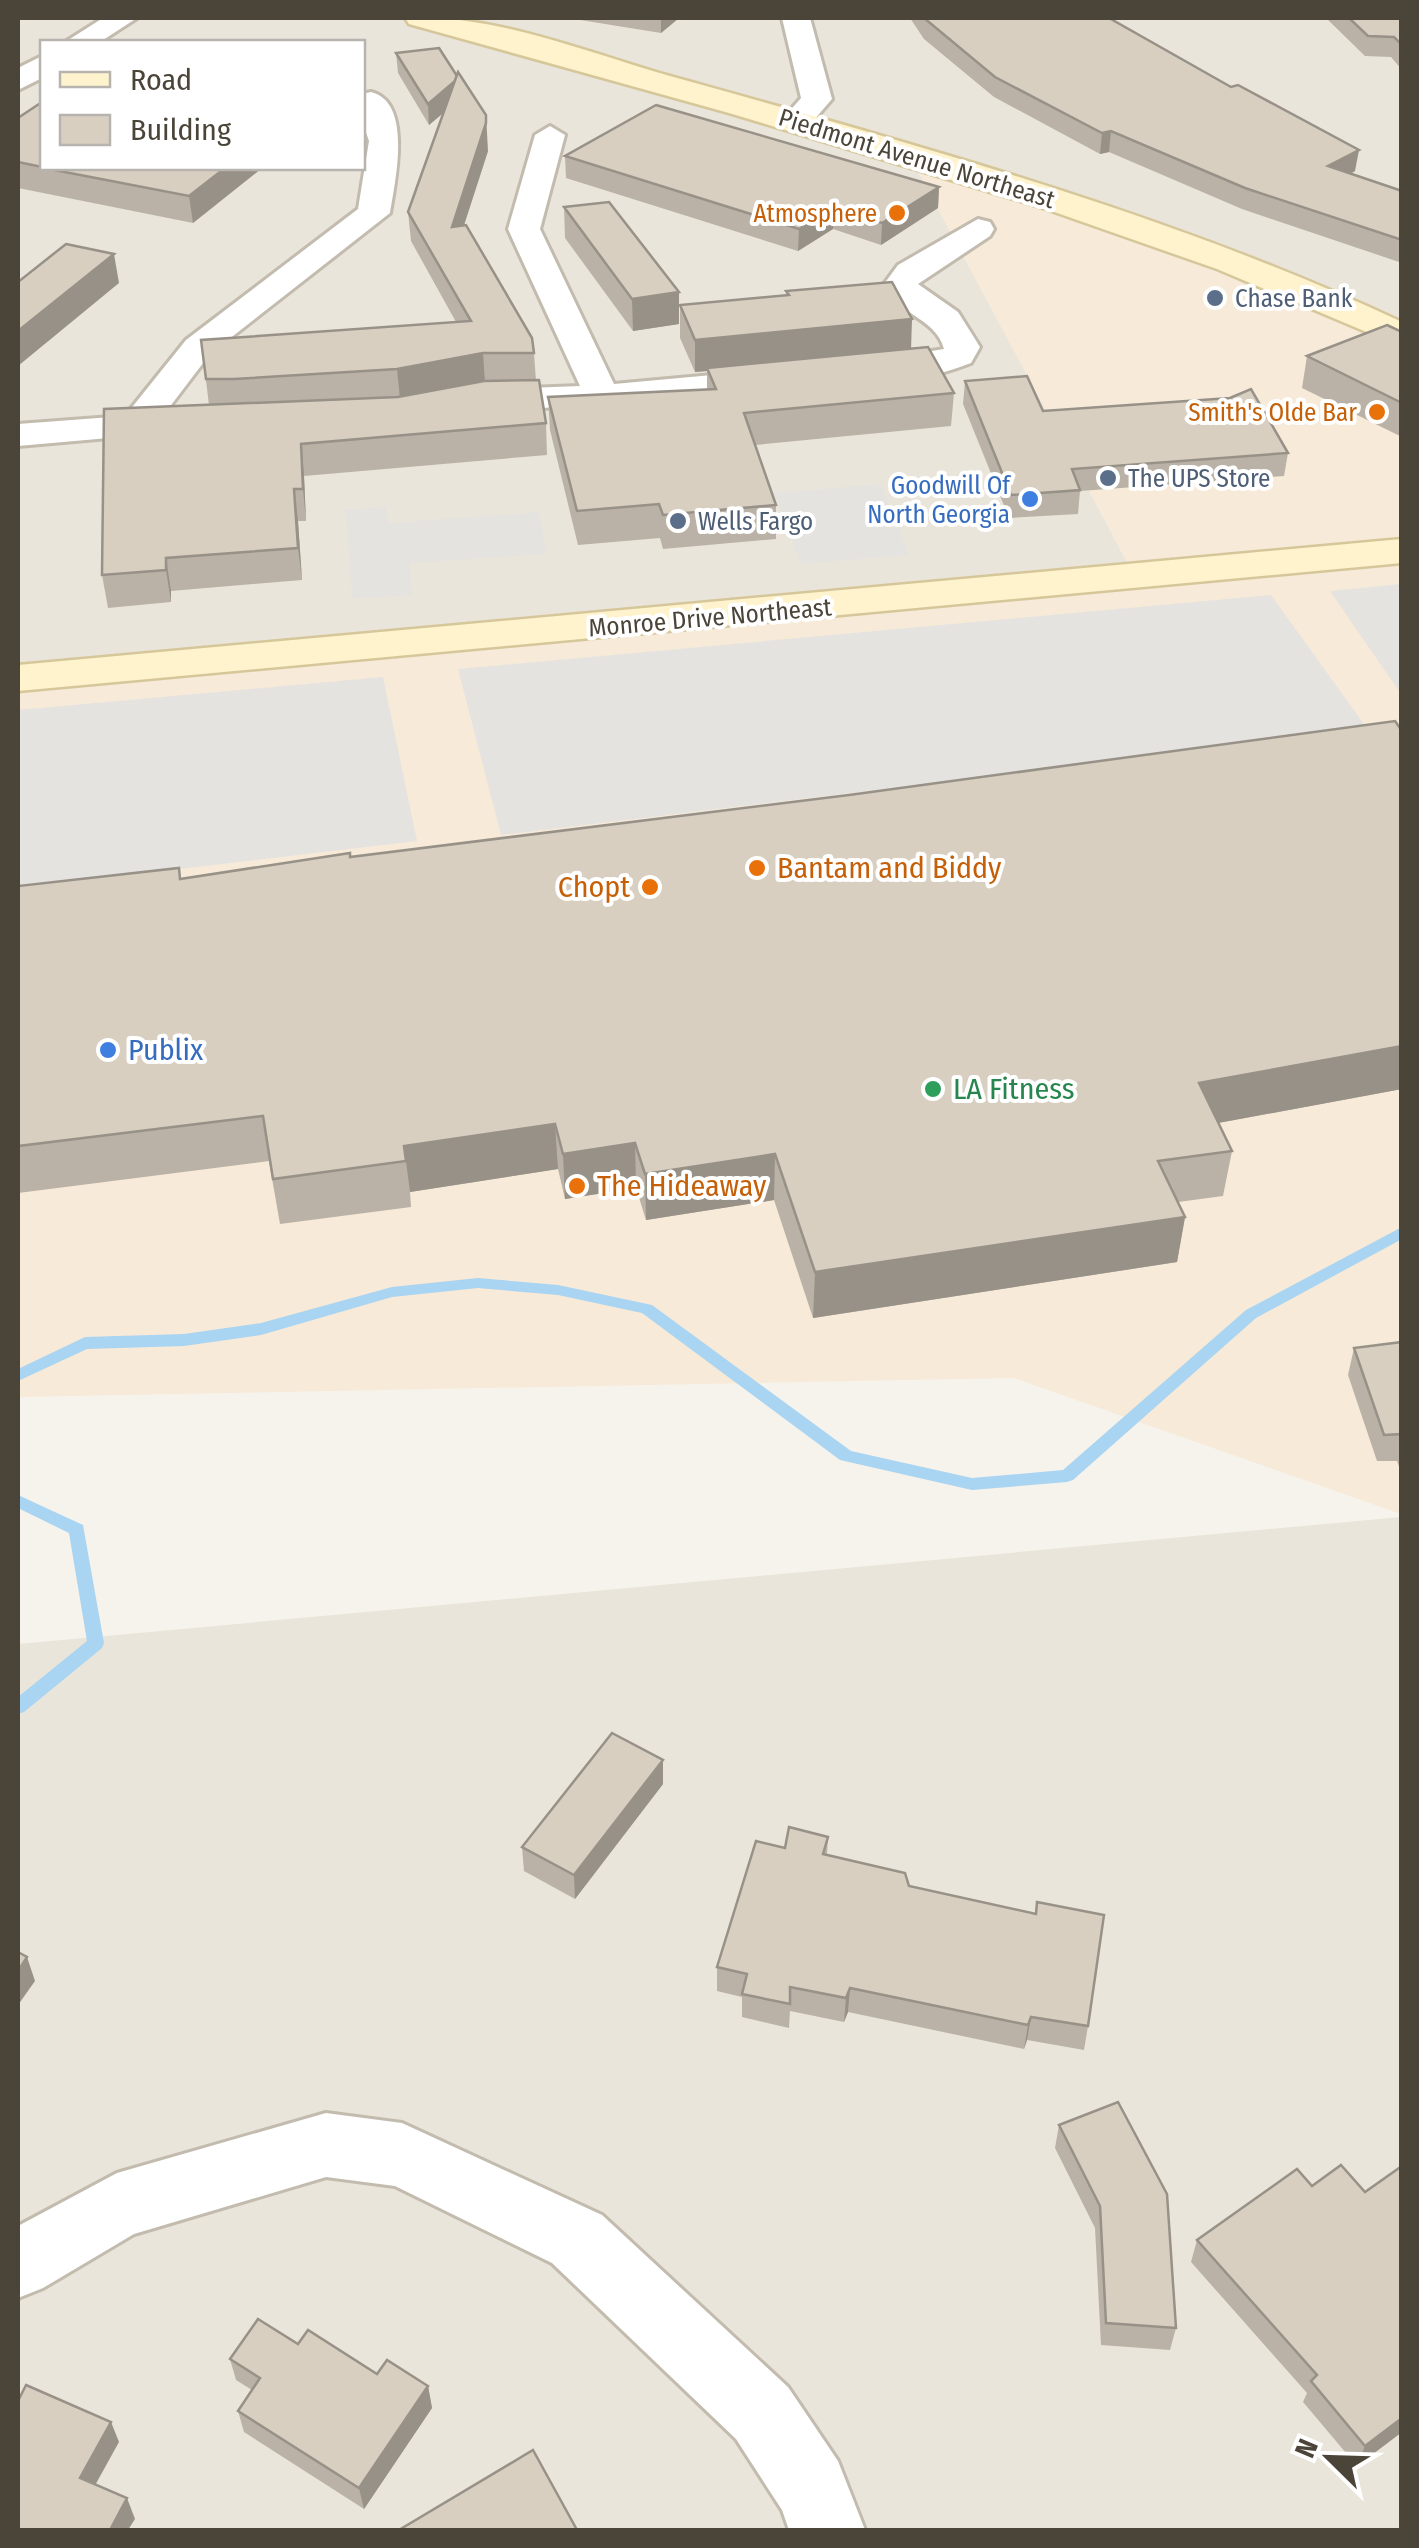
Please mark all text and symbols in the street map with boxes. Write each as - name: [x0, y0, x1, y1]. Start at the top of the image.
- legend: [40, 40, 365, 170]
- text: Road: [130, 62, 192, 98]
- street label: Piedmont Avenue Northeast: [775, 103, 1059, 216]
- text: Building: [130, 112, 232, 148]
- place label: Atmosphere: [753, 199, 877, 229]
- marker: Atmosphere: [886, 202, 908, 224]
- place label: Chase Bank: [1235, 284, 1353, 314]
- marker: Chase Bank: [1204, 287, 1226, 309]
- place label: Smith's Olde Bar: [1188, 398, 1357, 428]
- marker: Smith's Olde Bar: [1366, 401, 1388, 423]
- place label: The UPS Store: [1128, 464, 1270, 494]
- marker: The UPS Store: [1097, 467, 1119, 489]
- place label: Goodwill Of North Georgia: [867, 471, 1012, 530]
- marker: Goodwill Of North Georgia: [1019, 488, 1041, 510]
- place label: Wells Fargo: [698, 507, 813, 537]
- marker: Wells Fargo: [667, 510, 689, 532]
- street label: Monroe Drive Northeast: [587, 592, 834, 644]
- place label: Bantam and Biddy: [777, 850, 1002, 886]
- marker: Bantam and Biddy: [746, 857, 768, 879]
- place label: Chopt: [558, 869, 630, 905]
- marker: Chopt: [639, 876, 661, 898]
- place label: Publix: [128, 1032, 204, 1068]
- marker: Publix: [97, 1039, 119, 1061]
- place label: LA Fitness: [953, 1071, 1075, 1107]
- marker: LA Fitness: [922, 1078, 944, 1100]
- place label: The Hideaway: [597, 1168, 767, 1204]
- marker: The Hideaway: [566, 1175, 588, 1197]
- north arrow: [1279, 2408, 1379, 2508]
- text: N: [1288, 2434, 1325, 2463]

